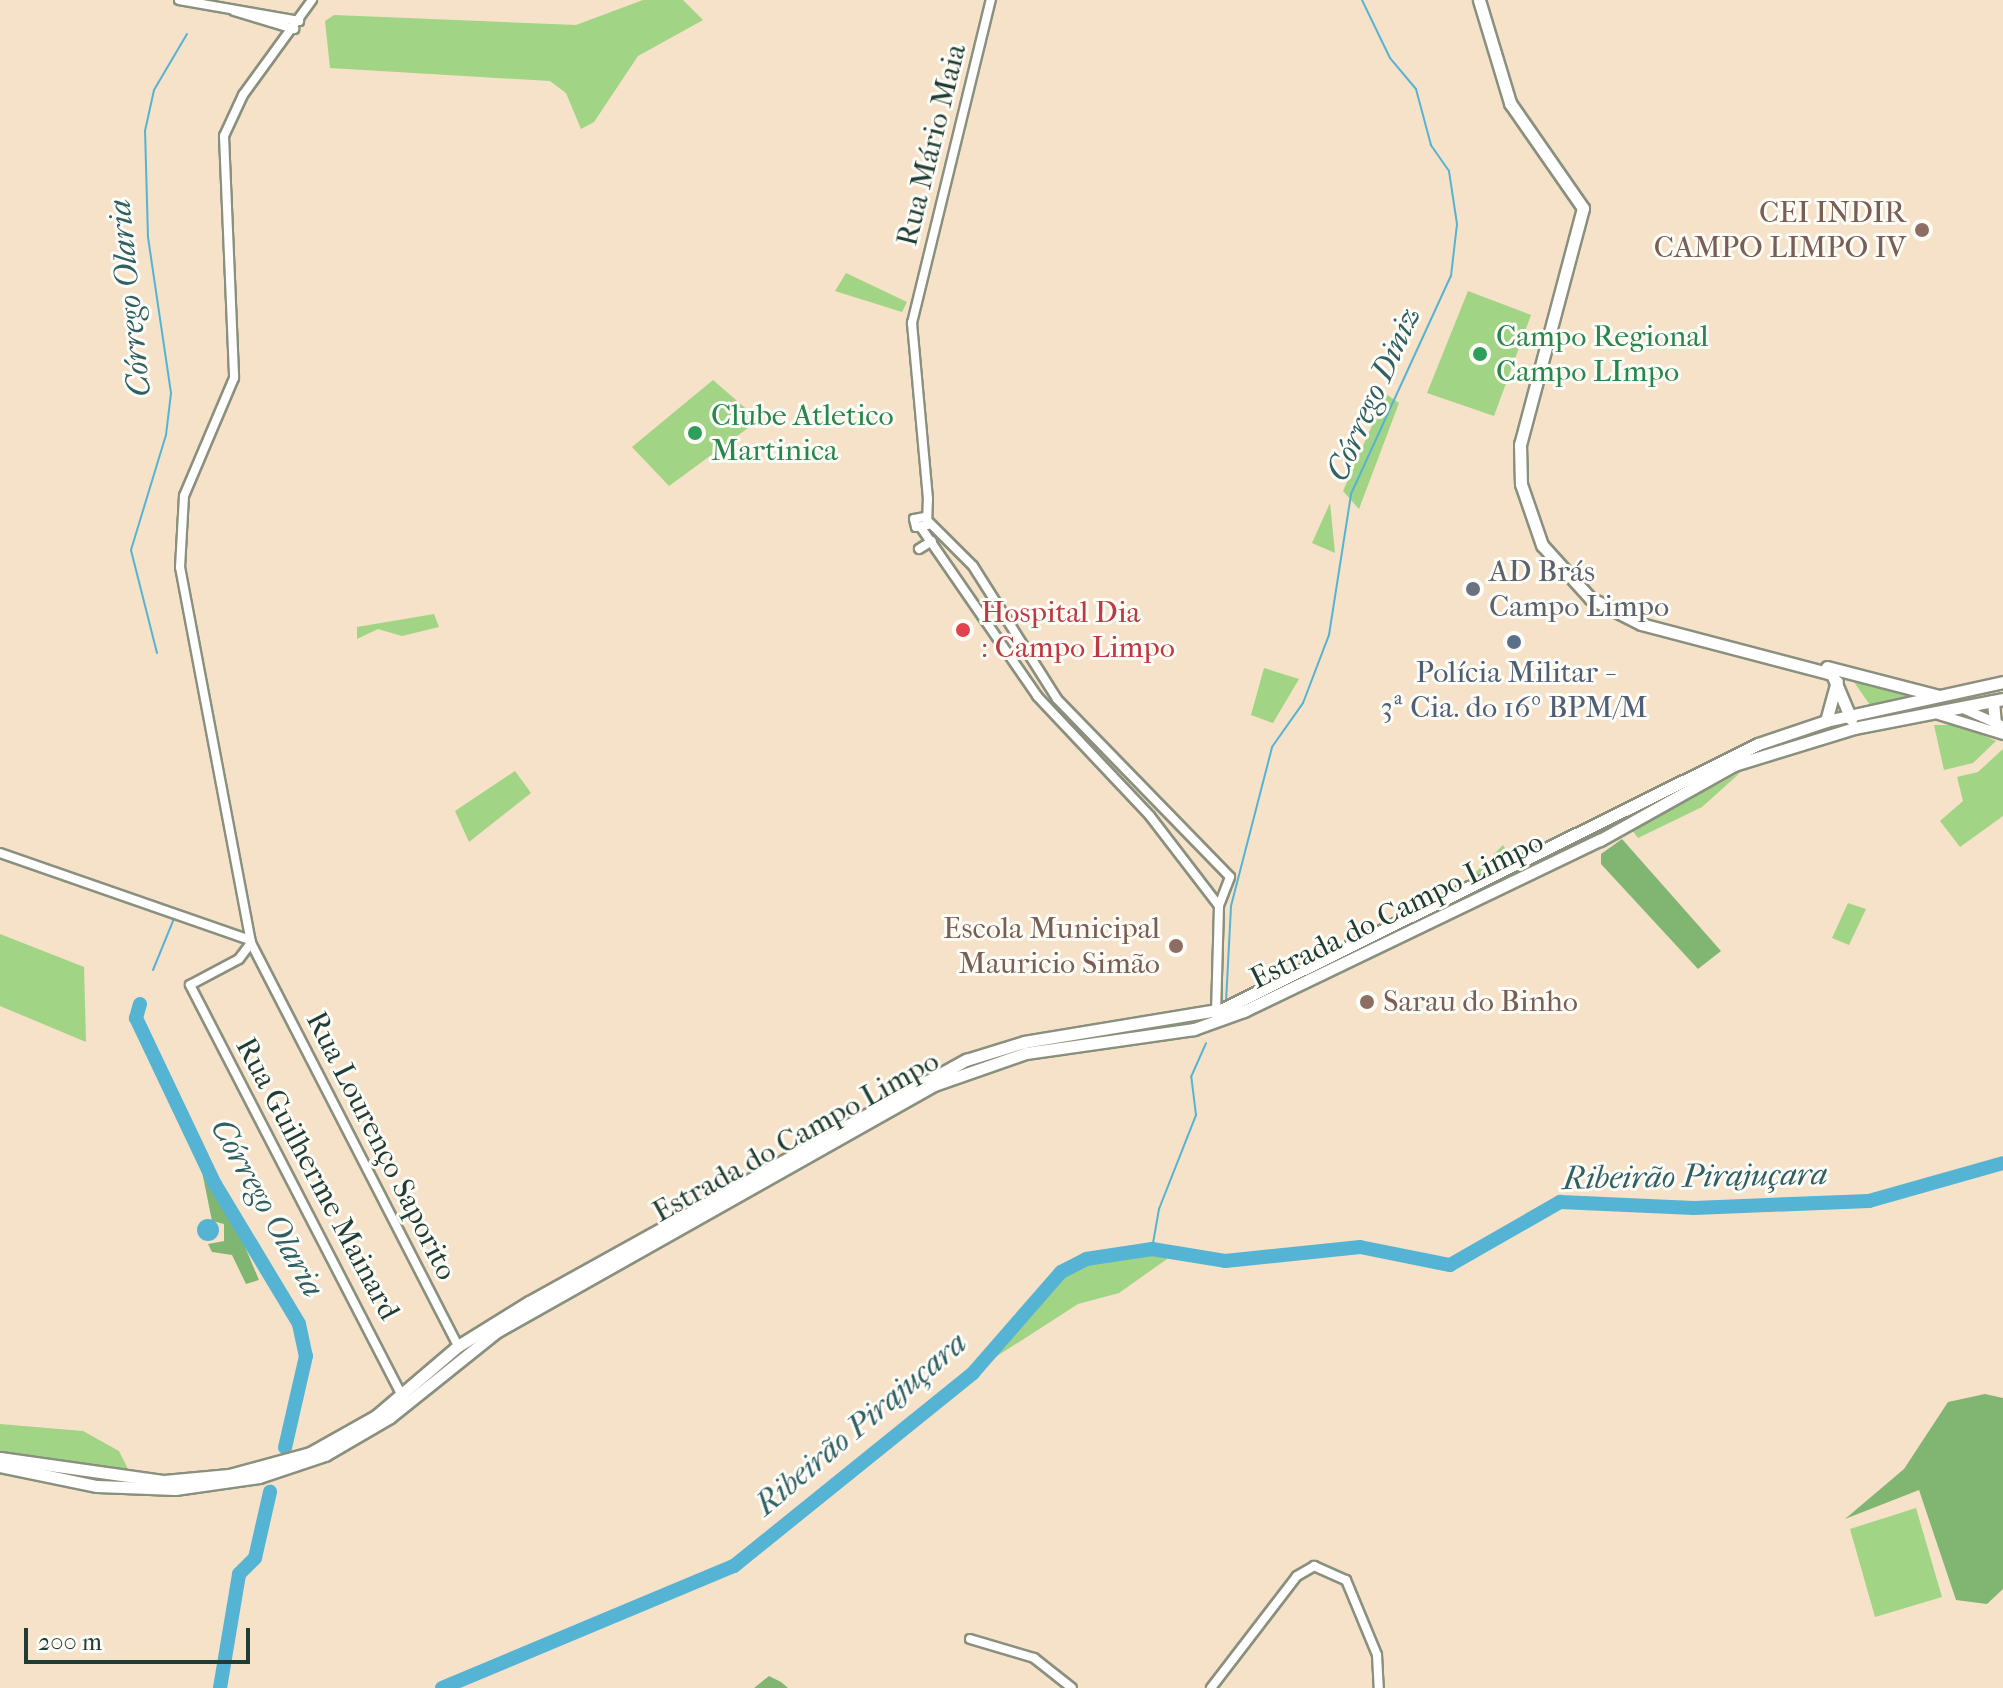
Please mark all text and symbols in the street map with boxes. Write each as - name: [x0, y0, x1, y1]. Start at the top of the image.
- street label: Rua Mário Maia: [889, 40, 975, 250]
- place label: CEI INDIR CAMPO LIMPO IV: [1654, 195, 1906, 266]
- water label: Córrego Olaria: [101, 197, 159, 399]
- marker: CEI INDIR CAMPO LIMPO IV: [1913, 221, 1931, 239]
- water label: Córrego Diniz: [1319, 301, 1429, 487]
- place label: Campo Regional Campo LImpo: [1496, 319, 1709, 390]
- marker: Campo Regional Campo LImpo: [1471, 345, 1489, 363]
- place label: Clube Atletico Martinica: [711, 398, 894, 468]
- marker: Clube Atletico Martinica: [686, 424, 704, 442]
- place label: AD Brás Campo Limpo: [1489, 554, 1669, 624]
- marker: AD Brás Campo Limpo: [1464, 580, 1482, 598]
- place label: Hospital Dia : Campo Limpo: [981, 595, 1175, 666]
- marker: Hospital Dia : Campo Limpo: [952, 619, 974, 641]
- marker: Polícia Militar - 3ª Cia. do 16º BPM/M: [1505, 633, 1523, 651]
- place label: Polícia Militar - 3ª Cia. do 16º BPM/M: [1381, 655, 1647, 726]
- street label: Estrada do Campo Limpo: [1245, 824, 1549, 998]
- place label: Escola Municipal Mauricio Simão: [943, 911, 1160, 982]
- marker: Escola Municipal Mauricio Simão: [1167, 937, 1185, 955]
- place label: Sarau do Binho: [1383, 984, 1578, 1020]
- marker: Sarau do Binho: [1358, 993, 1376, 1011]
- street label: Rua Lourenço Saporito: [298, 1006, 464, 1286]
- street label: Rua Guilherme Mainard: [227, 1032, 407, 1326]
- street label: Estrada do Campo Limpo: [647, 1043, 945, 1231]
- water label: Córrego Olaria: [202, 1112, 332, 1304]
- water label: Ribeirão Pirajuçara: [1562, 1155, 1828, 1199]
- water label: Ribeirão Pirajuçara: [747, 1324, 975, 1524]
- scale bar: [28, 1612, 254, 1662]
- text: 200 m: [38, 1628, 102, 1656]

